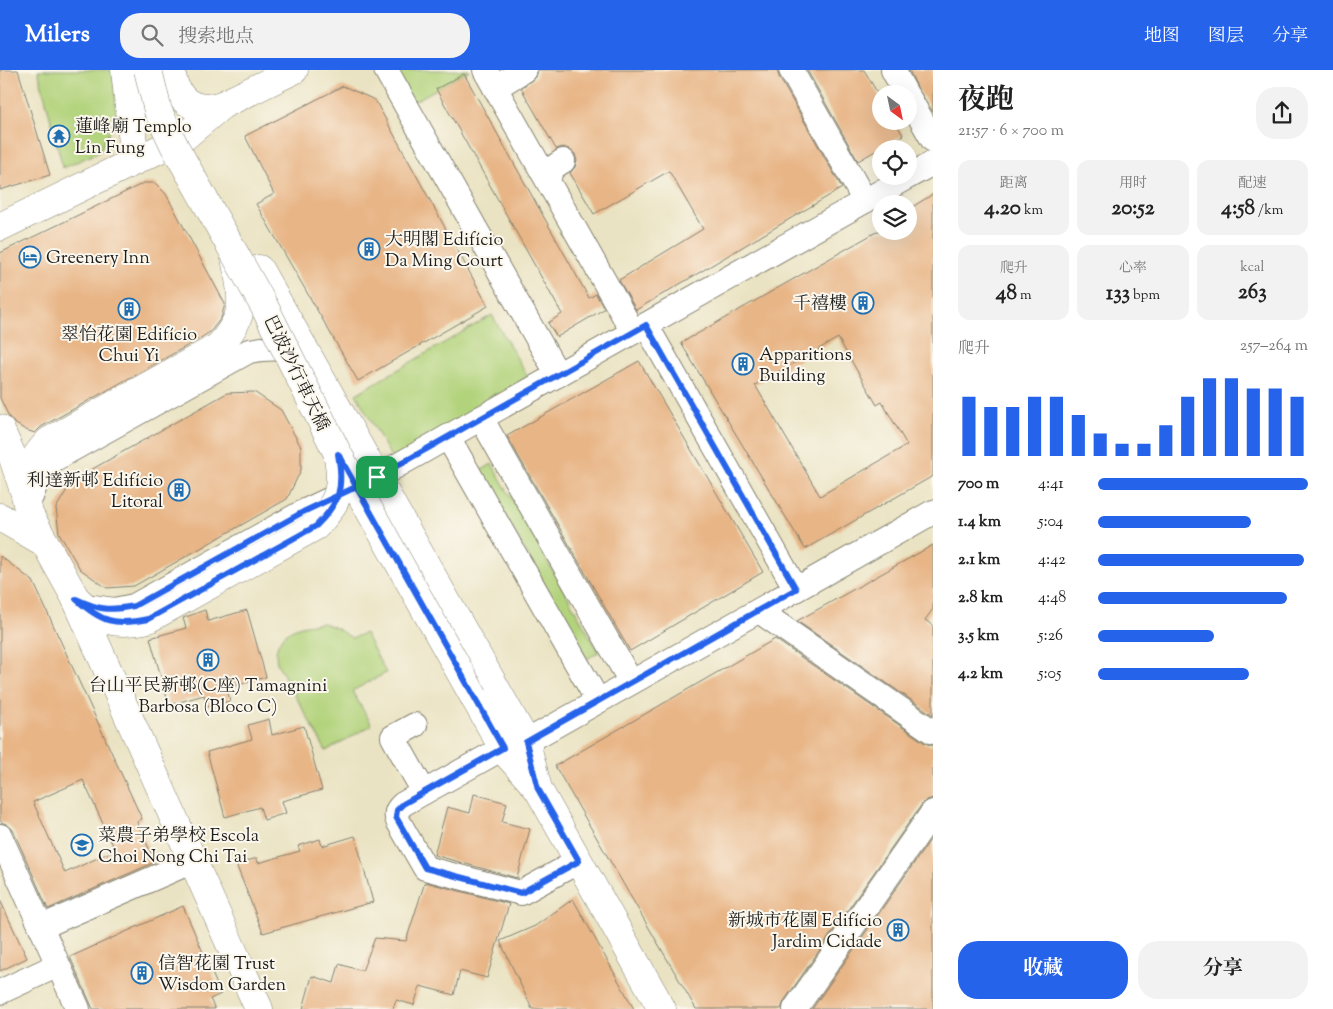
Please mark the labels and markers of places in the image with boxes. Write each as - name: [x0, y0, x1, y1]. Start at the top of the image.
- place label: 蓮峰廟 Templo Lin Fung: [75, 115, 192, 162]
- temple icon: 蓮峰廟 Templo Lin Fung: [47, 124, 71, 148]
- place label: 大明閣 Edifício Da Ming Court: [385, 228, 503, 275]
- building icon: 大明閣 Edifício Da Ming Court: [357, 237, 381, 261]
- hotel icon: Greenery Inn: [18, 245, 42, 269]
- place label: Greenery Inn: [46, 246, 150, 272]
- building icon: 千禧樓: [851, 291, 875, 315]
- place label: 千禧樓: [793, 292, 847, 318]
- building icon: 翠怡花園 Edifício Chui Yi: [117, 297, 141, 321]
- place label: 翠怡花園 Edifício Chui Yi: [61, 323, 197, 370]
- place label: Apparitions Building: [759, 343, 852, 390]
- building icon: Apparitions Building: [731, 352, 755, 376]
- pin: [356, 456, 398, 498]
- place label: 利達新邨 Edifício Litoral: [27, 469, 163, 516]
- building icon: 利達新邨 Edifício Litoral: [167, 478, 191, 502]
- building icon: 台山平民新邨(C座) Tamagnini Barbosa (Bloco C): [196, 648, 220, 672]
- place label: 台山平民新邨(C座) Tamagnini Barbosa (Bloco C): [89, 674, 327, 721]
- place label: 菜農子弟學校 Escola Choi Nong Chi Tai: [98, 824, 259, 871]
- school or university icon: 菜農子弟學校 Escola Choi Nong Chi Tai: [70, 833, 94, 857]
- place label: 新城市花園 Edifício Jardim Cidade: [728, 909, 882, 956]
- building icon: 新城市花園 Edifício Jardim Cidade: [886, 918, 910, 942]
- place label: 信智花園 Trust Wisdom Garden: [158, 952, 287, 999]
- building icon: 信智花園 Trust Wisdom Garden: [130, 961, 154, 985]

